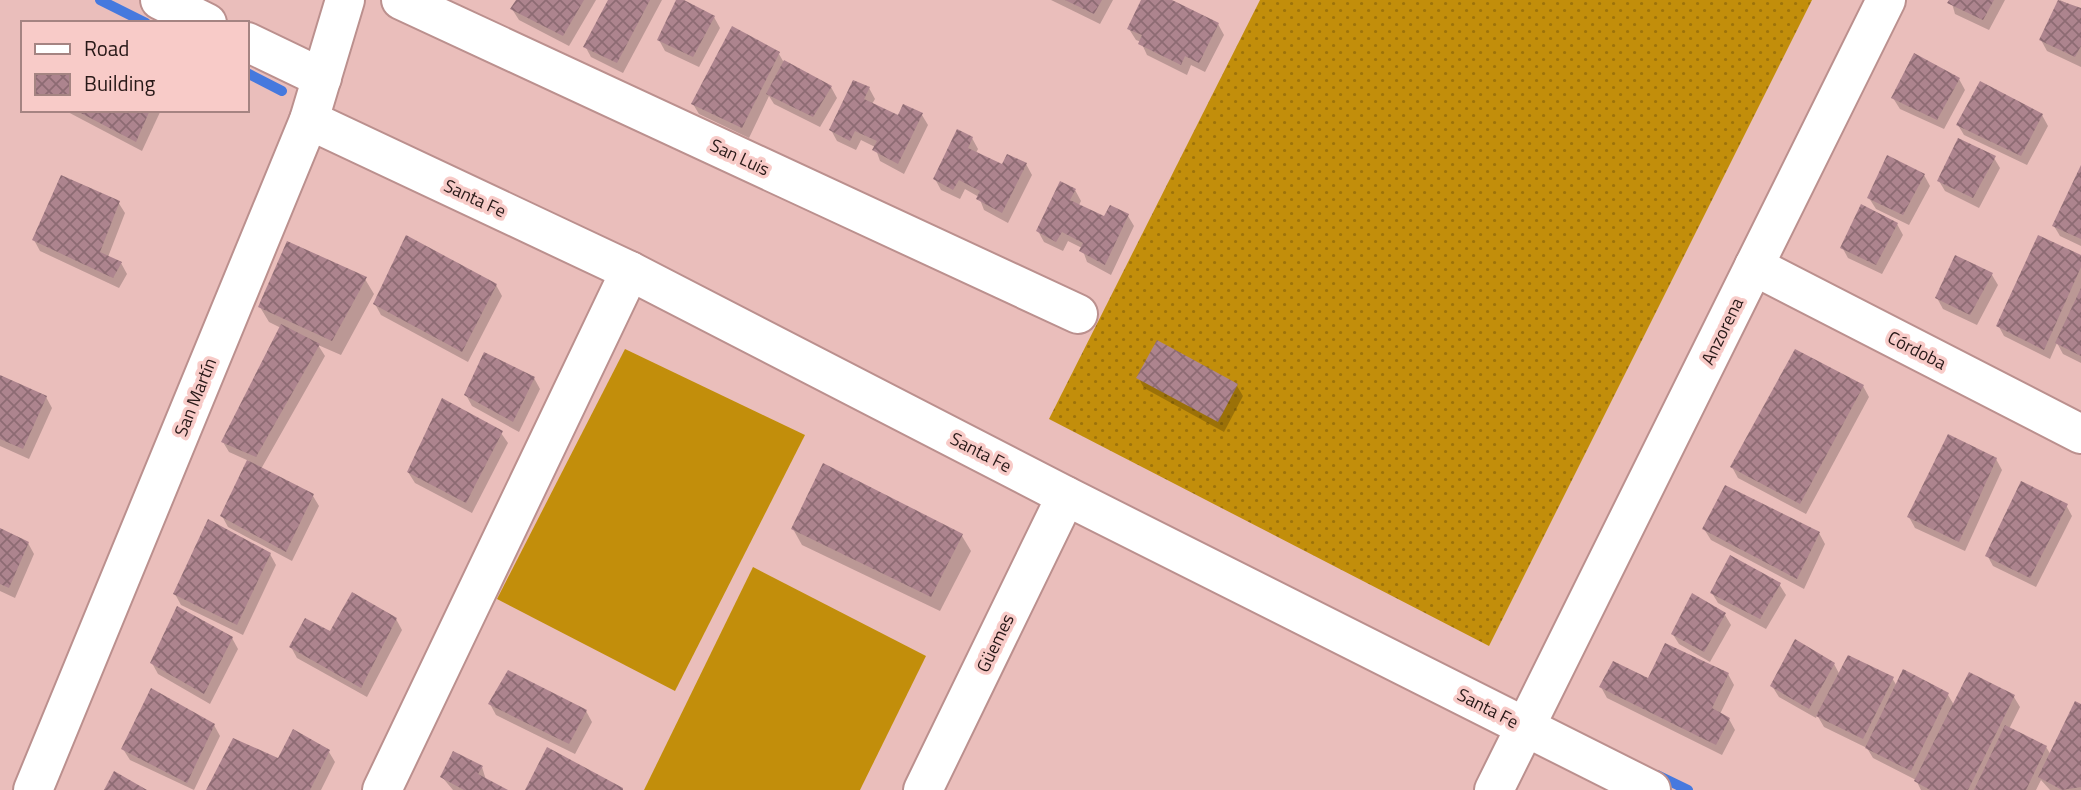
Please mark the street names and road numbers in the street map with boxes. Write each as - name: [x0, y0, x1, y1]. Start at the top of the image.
- street label: San Luis: [706, 131, 774, 183]
- street label: Santa Fe: [439, 172, 511, 224]
- street label: Anzorena: [1694, 293, 1750, 369]
- street label: Córdoba: [1883, 324, 1951, 376]
- street label: San Martín: [167, 354, 223, 440]
- street label: Santa Fe: [946, 425, 1016, 479]
- street label: Güemes: [969, 609, 1021, 677]
- street label: Santa Fe: [1453, 681, 1523, 735]

